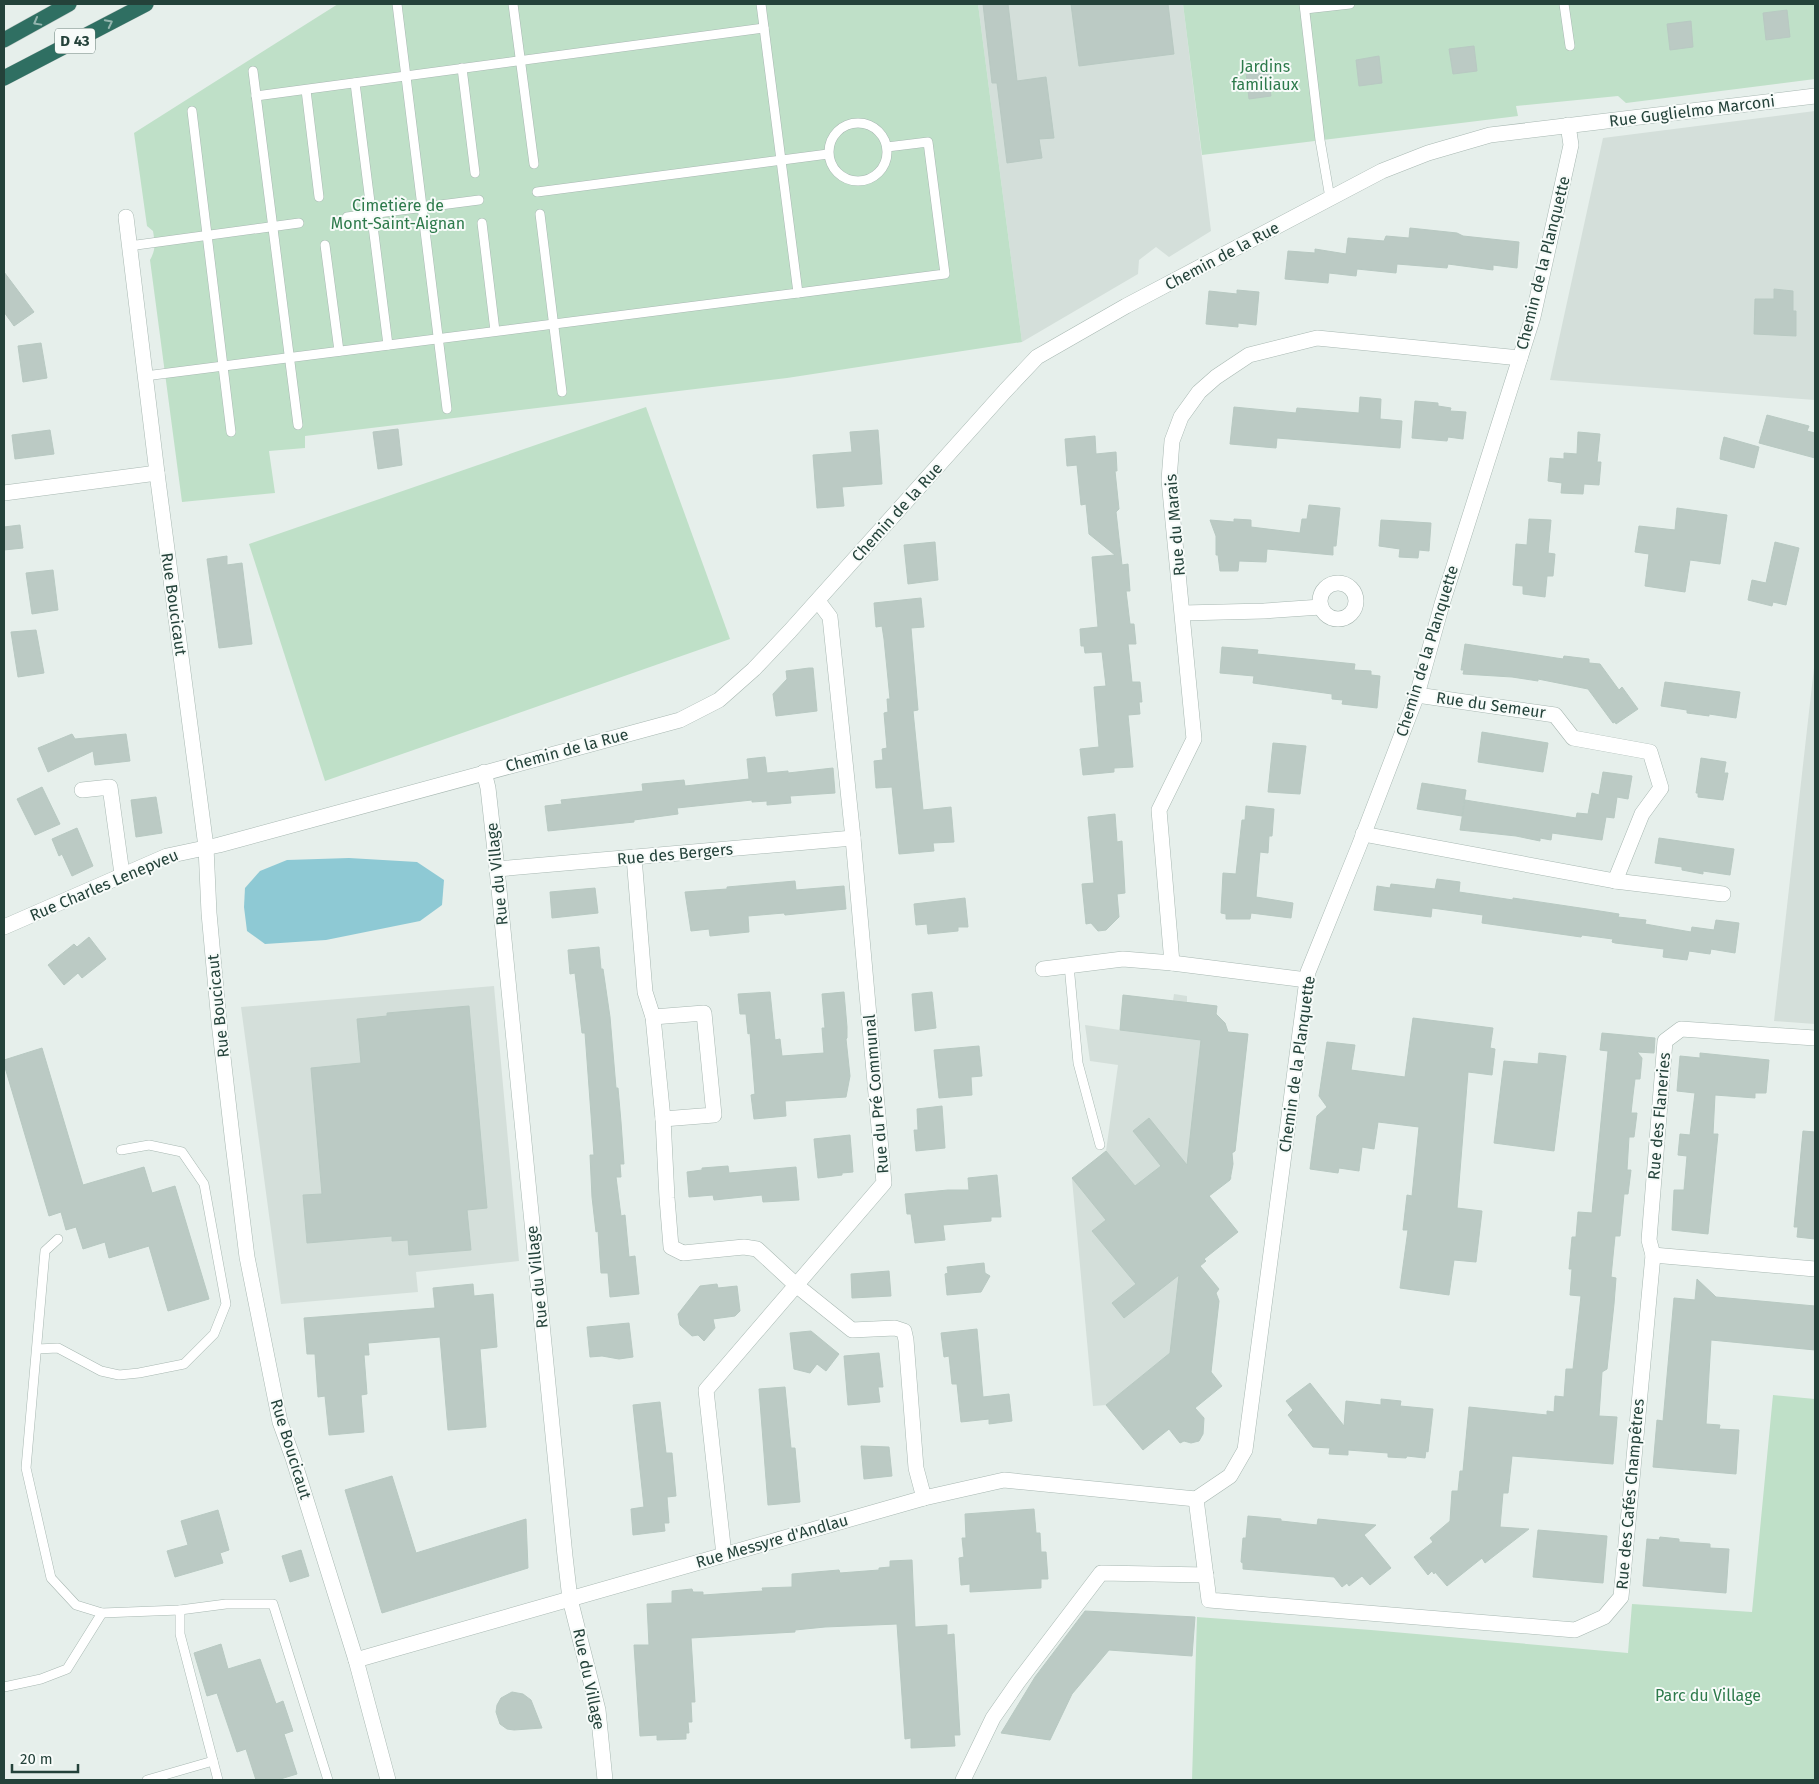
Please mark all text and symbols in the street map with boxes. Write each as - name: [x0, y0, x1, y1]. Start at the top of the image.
- one-way arrow: [33, 16, 42, 26]
- one-way arrow: [104, 19, 113, 29]
- road number: D 43: [55, 28, 95, 54]
- park label: Jardins familiaux: [1232, 57, 1299, 94]
- street label: Rue Guglielmo Marconi: [1608, 91, 1776, 131]
- street label: Chemin de la Planquette: [1512, 174, 1574, 352]
- park label: Cimetière de Mont-Saint-Aignan: [331, 196, 465, 233]
- street label: Chemin de la Rue: [1162, 218, 1282, 294]
- street label: Chemin de la Rue: [848, 459, 946, 565]
- street label: Rue du Marais: [1161, 473, 1189, 577]
- street label: Rue Boucicaut: [157, 551, 191, 657]
- street label: Chemin de la Planquette: [1392, 563, 1462, 739]
- street label: Rue du Semeur: [1435, 688, 1548, 722]
- street label: Chemin de la Rue: [503, 724, 631, 776]
- street label: Rue du Village: [482, 822, 512, 926]
- street label: Rue des Bergers: [616, 839, 734, 869]
- street label: Rue Charles Lenepveu: [27, 845, 181, 925]
- street label: Rue Boucicaut: [203, 953, 233, 1059]
- street label: Chemin de la Planquette: [1275, 974, 1319, 1154]
- street label: Rue du Pré Communal: [860, 1013, 892, 1175]
- street label: Rue des Flaneries: [1644, 1051, 1674, 1181]
- street label: Rue du Village: [522, 1225, 552, 1329]
- street label: Rue Boucicaut: [267, 1397, 315, 1502]
- street label: Rue des Cafés Champêtres: [1612, 1398, 1648, 1590]
- street label: Rue Messyre d'Andlau: [694, 1510, 850, 1572]
- street label: Rue du Village: [569, 1627, 609, 1731]
- park label: Parc du Village: [1655, 1686, 1761, 1705]
- scale bar: [12, 1742, 79, 1774]
- text: 20 m: [20, 1750, 53, 1768]

